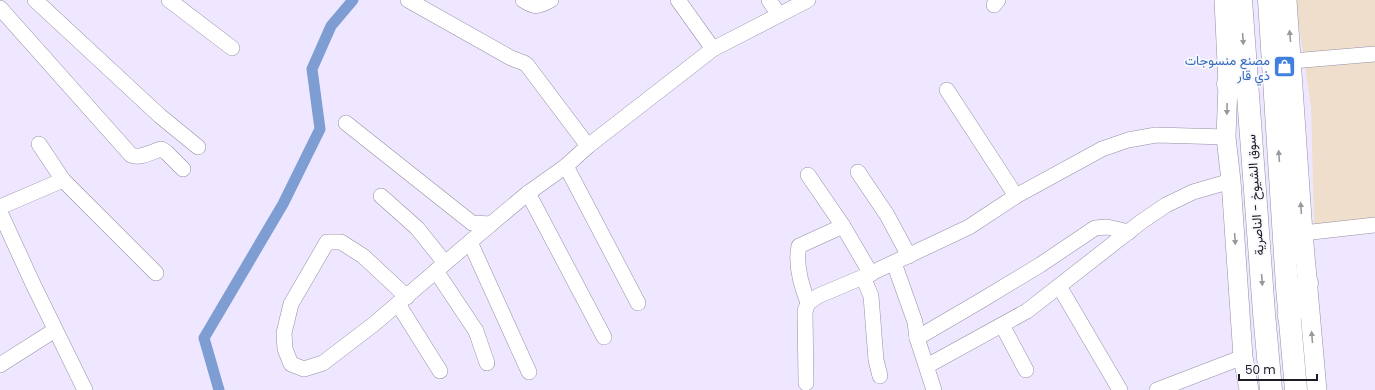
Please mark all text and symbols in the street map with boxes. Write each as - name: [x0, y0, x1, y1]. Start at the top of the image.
- one-way arrow: [1286, 30, 1293, 42]
- one-way arrow: [1240, 33, 1247, 45]
- place label: مصنع منسوجات ذي قار: [1185, 51, 1270, 86]
- shop icon: مصنع منسوجات ذي قار: [1272, 54, 1298, 80]
- one-way arrow: [1224, 103, 1230, 116]
- street label: سوق الشيوخ - الناصرية: [1241, 134, 1269, 256]
- one-way arrow: [1276, 149, 1282, 162]
- one-way arrow: [1298, 202, 1305, 214]
- one-way arrow: [1231, 232, 1238, 245]
- one-way arrow: [1258, 274, 1265, 286]
- one-way arrow: [1309, 331, 1315, 343]
- scale bar: [1239, 356, 1317, 382]
- text: 50 m: [1245, 361, 1276, 378]

